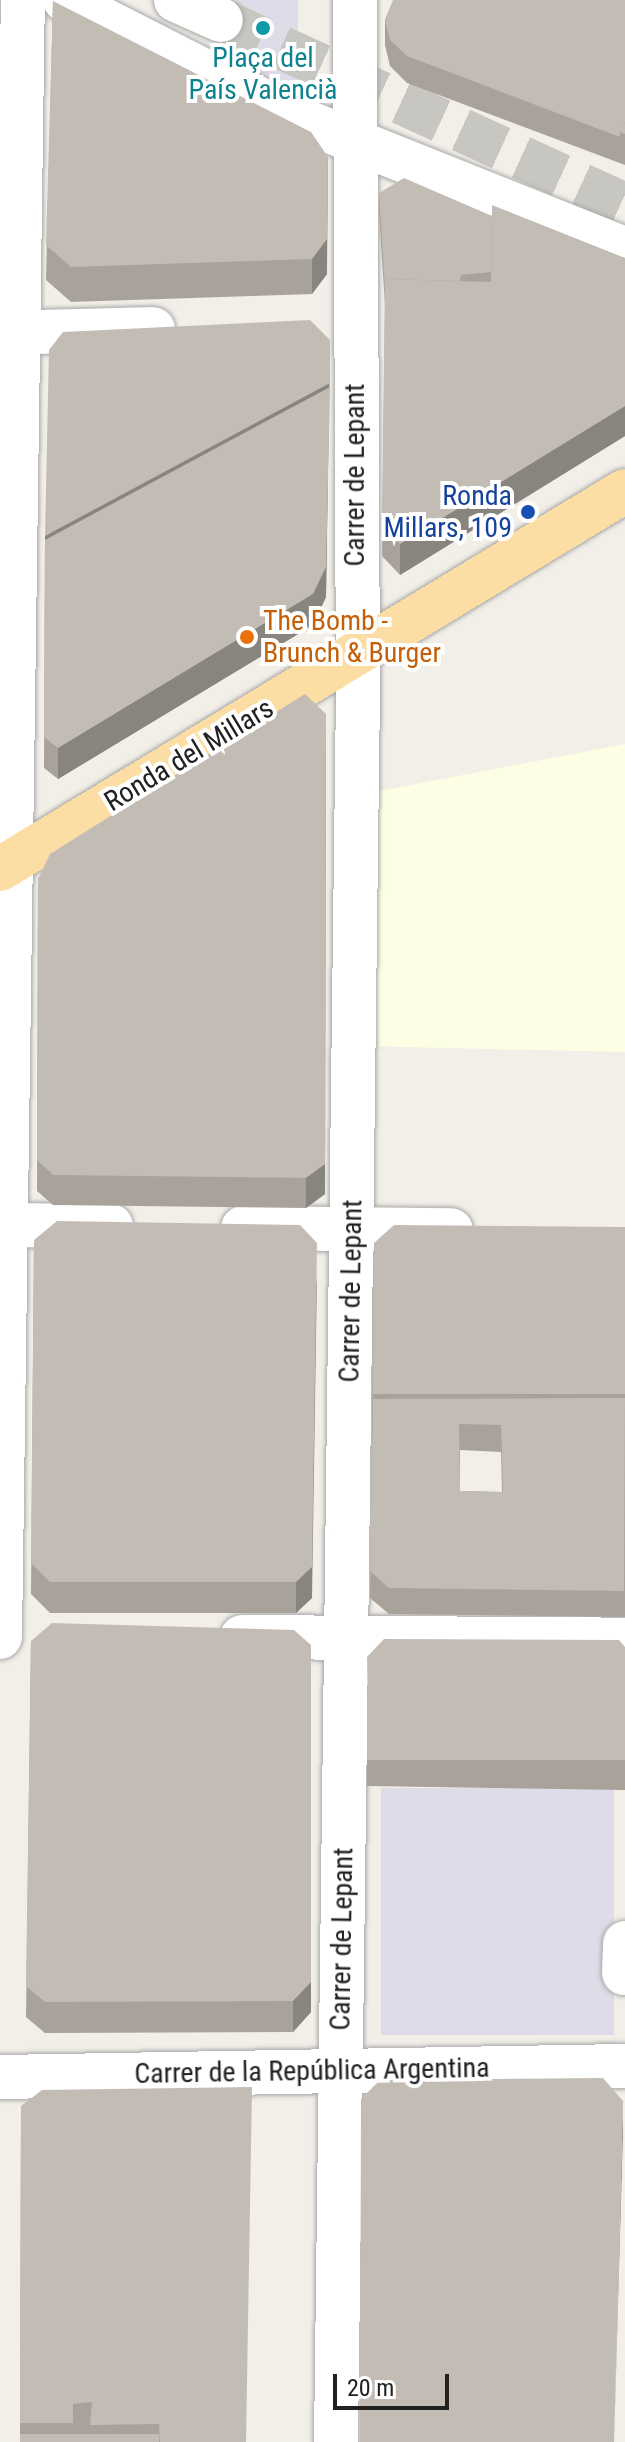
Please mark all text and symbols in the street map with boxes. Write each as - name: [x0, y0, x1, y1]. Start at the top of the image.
- marker: Plaça del País Valencià: [254, 19, 272, 37]
- place label: Plaça del País Valencià: [189, 41, 337, 107]
- street label: Carrer de Lepant: [338, 383, 372, 567]
- place label: Ronda Millars, 109: [383, 479, 512, 545]
- marker: Ronda Millars, 109: [519, 503, 537, 521]
- place label: The Bomb - Brunch & Burger: [263, 604, 441, 670]
- marker: The Bomb - Brunch & Burger: [238, 628, 256, 646]
- street label: Ronda del Millars: [98, 691, 280, 819]
- street label: Carrer de Lepant: [333, 1199, 369, 1383]
- street label: Carrer de Lepant: [324, 1847, 360, 2031]
- street label: Carrer de la República Argentina: [134, 2051, 490, 2091]
- scale bar: [337, 2358, 453, 2408]
- text: 20 m: [347, 2374, 394, 2402]

